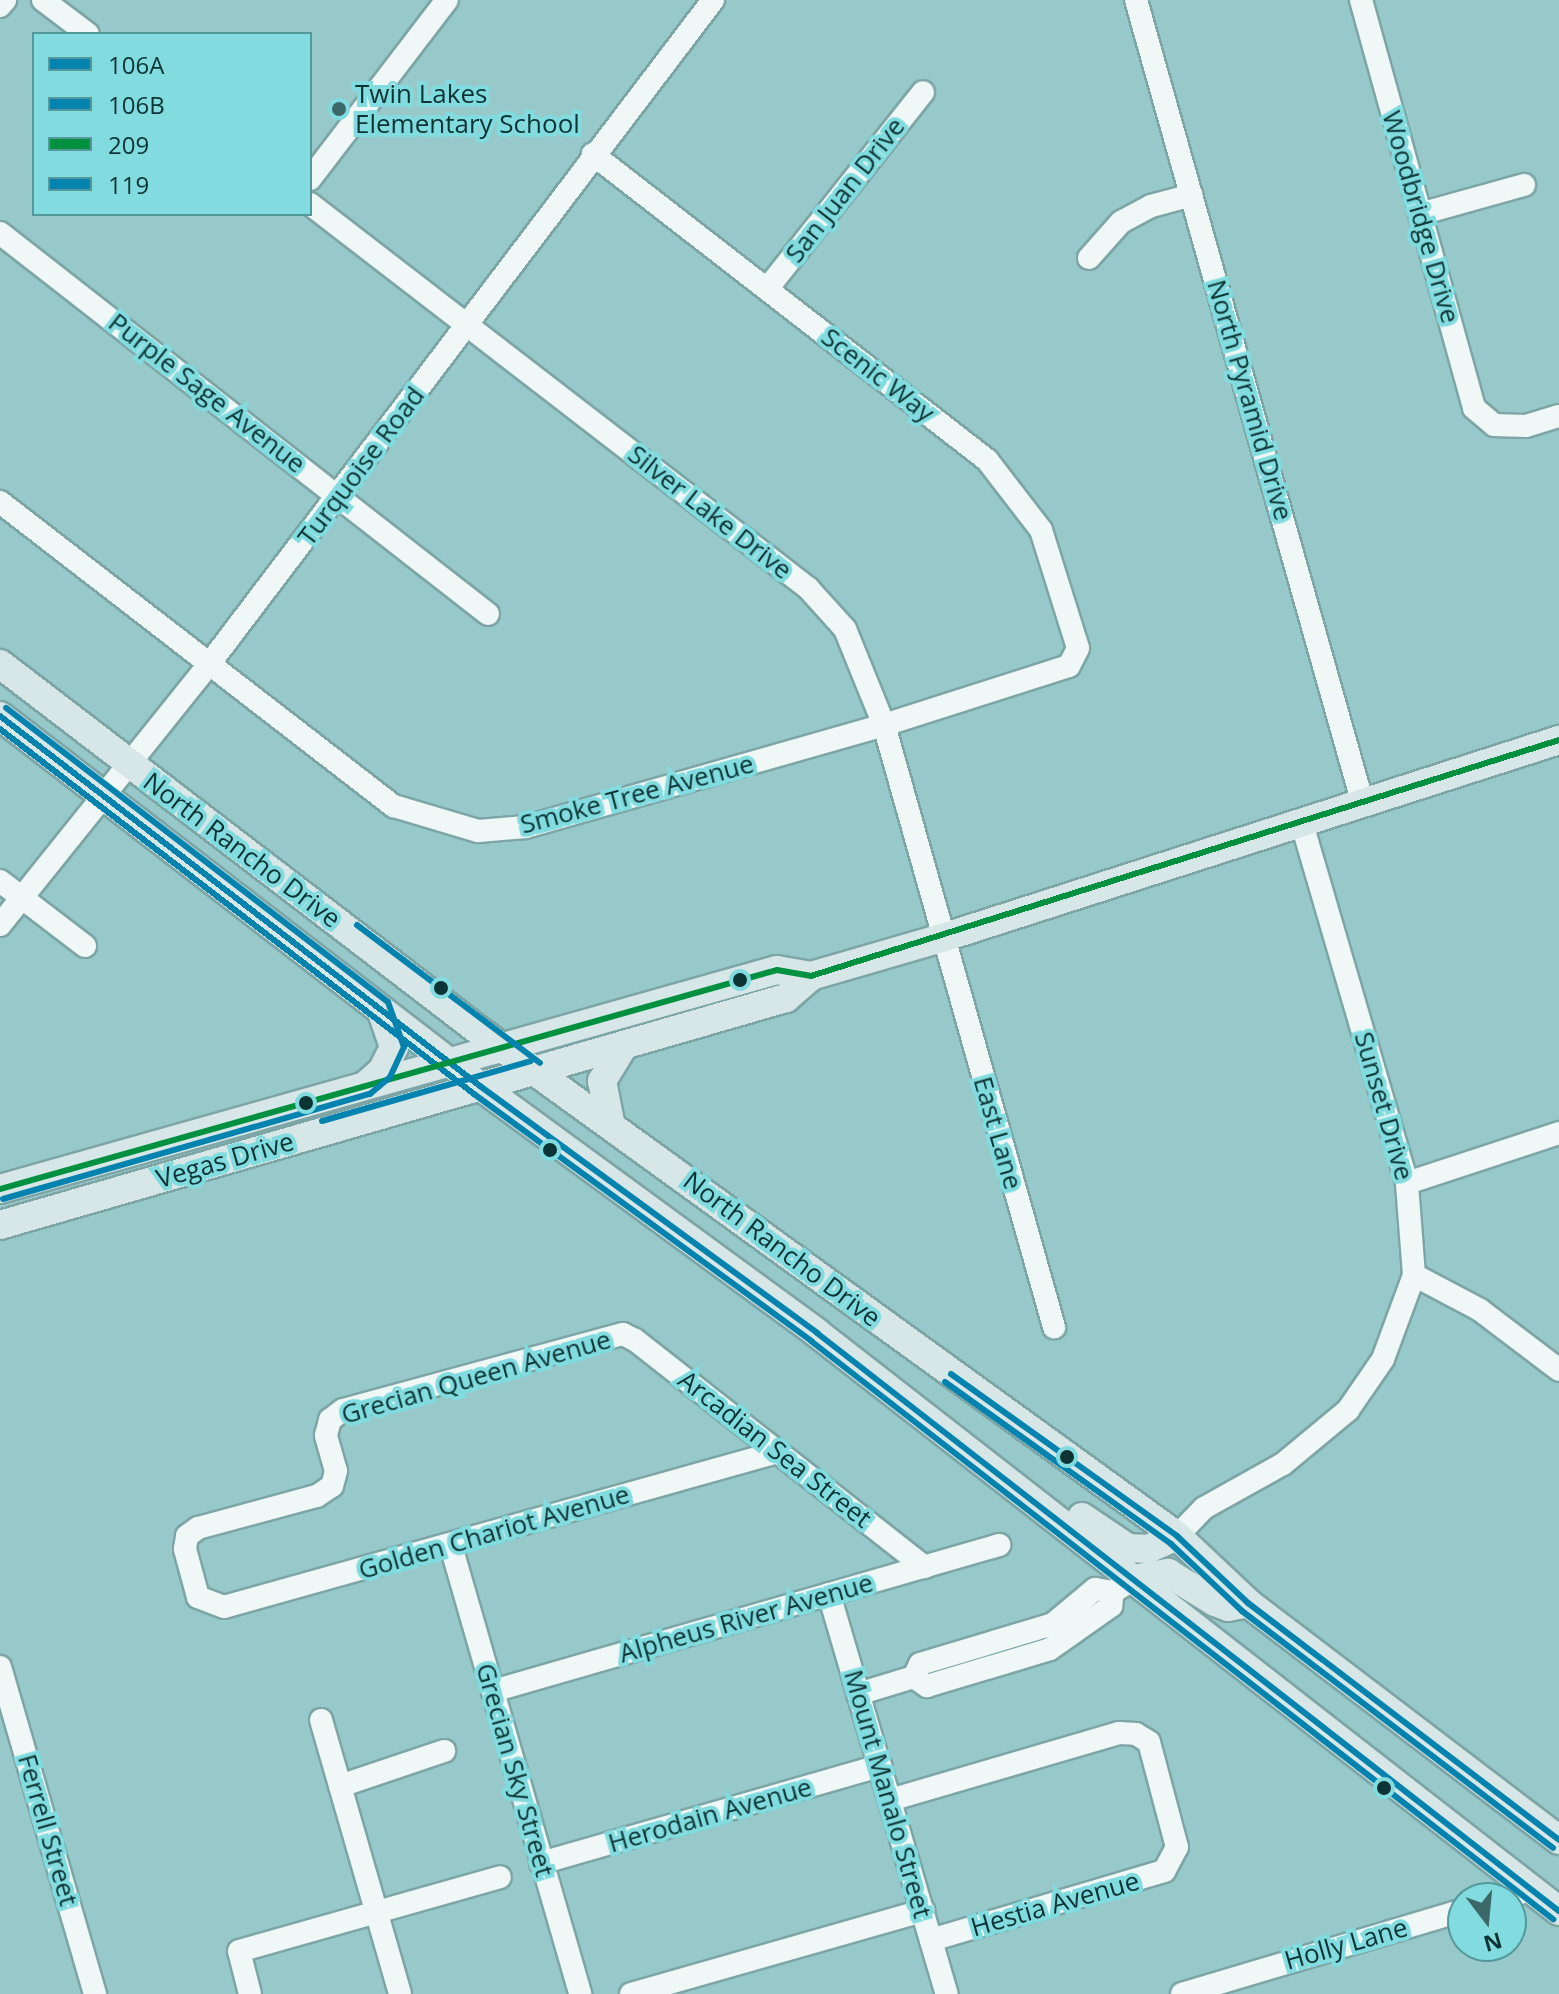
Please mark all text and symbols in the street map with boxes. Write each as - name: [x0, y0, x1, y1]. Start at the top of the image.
- legend: [32, 32, 312, 216]
- text: 106A: [108, 48, 164, 81]
- place label: Twin Lakes Elementary School: [355, 78, 580, 140]
- text: 106B: [108, 88, 165, 121]
- marker: Twin Lakes Elementary School: [330, 100, 348, 118]
- street label: Woodbridge Drive: [1376, 107, 1466, 327]
- street label: San Juan Drive: [779, 111, 911, 269]
- text: 209: [108, 128, 149, 161]
- text: 119: [108, 168, 149, 201]
- street label: North Pyramid Drive: [1201, 276, 1299, 524]
- street label: Purple Sage Avenue: [103, 307, 311, 479]
- street label: Scenic Way: [815, 321, 941, 429]
- street label: Turquoise Road: [291, 380, 431, 552]
- street label: Silver Lake Drive: [622, 438, 798, 586]
- street label: Smoke Tree Avenue: [517, 748, 757, 840]
- street label: North Rancho Drive: [137, 766, 347, 934]
- unlabelled marker: [732, 972, 748, 988]
- unlabelled marker: [433, 980, 449, 996]
- street label: Sunset Drive: [1348, 1028, 1420, 1184]
- street label: East Lane: [967, 1073, 1029, 1193]
- unlabelled marker: [298, 1095, 314, 1111]
- street label: Vegas Drive: [153, 1126, 297, 1194]
- unlabelled marker: [542, 1142, 558, 1158]
- street label: North Rancho Drive: [677, 1165, 887, 1333]
- street label: Grecian Queen Avenue: [338, 1324, 614, 1430]
- street label: Arcadian Sea Street: [672, 1364, 878, 1534]
- unlabelled marker: [1059, 1449, 1075, 1465]
- street label: Golden Chariot Avenue: [355, 1478, 633, 1586]
- street label: Alpheus River Avenue: [615, 1567, 877, 1669]
- street label: Grecian Sky Street: [470, 1660, 560, 1880]
- street label: Mount Manalo Street: [838, 1666, 938, 1922]
- street label: Ferrell Street: [11, 1751, 85, 1909]
- street label: Herodain Avenue: [605, 1771, 815, 1859]
- unlabelled marker: [1376, 1780, 1392, 1796]
- street label: Hestia Avenue: [967, 1865, 1143, 1943]
- north arrow: [1447, 1882, 1527, 1962]
- street label: Holly Lane: [1281, 1912, 1411, 1976]
- text: N: [1480, 1926, 1506, 1960]

